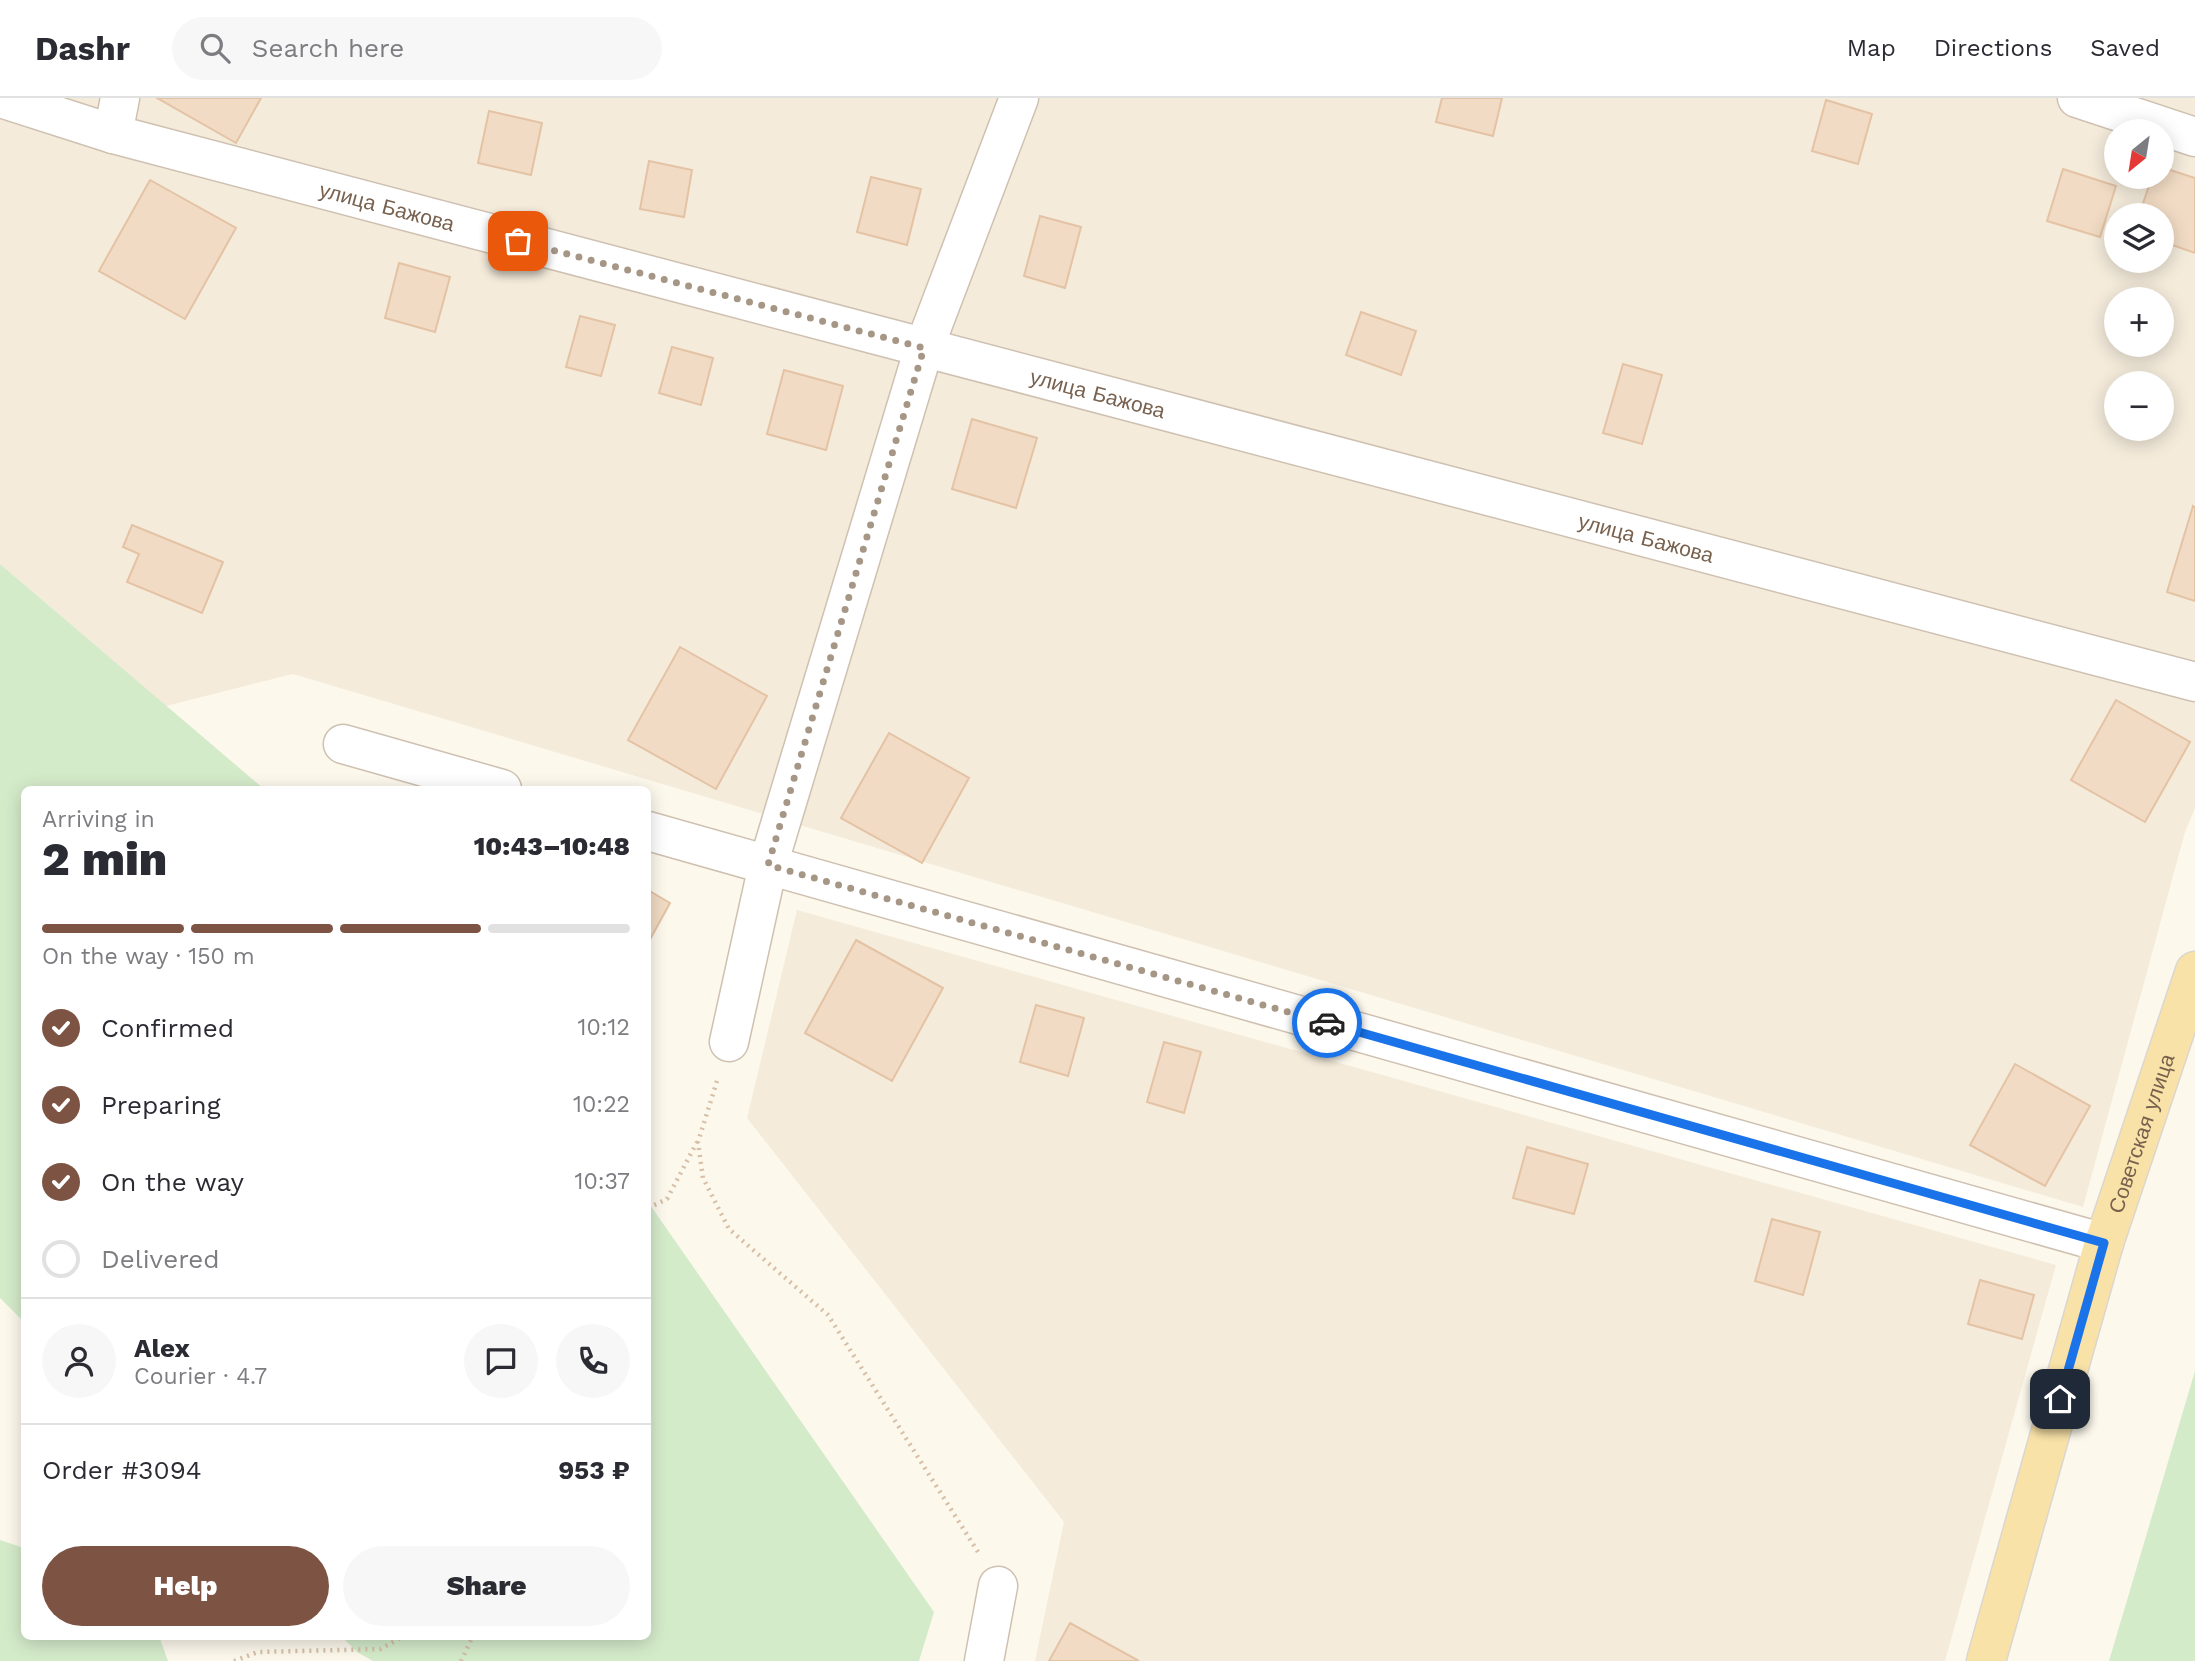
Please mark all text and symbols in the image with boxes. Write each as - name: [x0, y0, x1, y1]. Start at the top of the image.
- search box: [172, 17, 662, 80]
- text: Dashr: [35, 29, 130, 68]
- icon: search: [196, 29, 234, 67]
- text: Search here: [252, 33, 404, 63]
- text: Map: [1847, 34, 1896, 62]
- text: Directions: [1934, 34, 2052, 62]
- text: Saved: [2090, 34, 2160, 62]
- north arrow: [2104, 119, 2174, 189]
- map controls: [2104, 119, 2174, 441]
- street label: улица Бажова: [317, 176, 458, 236]
- button: layers: [2104, 203, 2174, 273]
- pin: [488, 211, 548, 271]
- icon: bag: [499, 222, 537, 260]
- button: +: [2104, 287, 2174, 357]
- street label: улица Бажова: [1028, 363, 1168, 423]
- button: −: [2104, 371, 2174, 441]
- street label: улица Бажова: [1576, 508, 1717, 567]
- text: Arriving in: [42, 806, 155, 833]
- text: 10:43–10:48: [474, 831, 630, 861]
- text: 2 min: [42, 832, 167, 886]
- text: On the way · 150 m: [42, 943, 255, 970]
- courier: [1292, 988, 1362, 1058]
- icon: car: [1308, 1004, 1346, 1042]
- icon: check: [42, 1009, 80, 1047]
- text: Confirmed: [101, 1013, 234, 1043]
- text: 10:12: [578, 1014, 630, 1041]
- street label: Советская улица: [2102, 1050, 2179, 1216]
- icon: check: [42, 1086, 80, 1124]
- text: Preparing: [101, 1090, 221, 1120]
- text: 10:22: [573, 1091, 630, 1118]
- icon: check: [42, 1163, 80, 1201]
- text: On the way: [101, 1167, 244, 1197]
- text: 10:37: [575, 1168, 630, 1195]
- text: Delivered: [101, 1244, 220, 1274]
- button: person: [42, 1324, 116, 1398]
- button: chat: [464, 1324, 538, 1398]
- button: phone: [556, 1324, 630, 1398]
- text: Alex: [134, 1333, 190, 1363]
- text: Courier · 4.7: [134, 1363, 267, 1390]
- pin: [2030, 1369, 2090, 1429]
- icon: home: [2041, 1380, 2079, 1418]
- text: Order #3094: [42, 1455, 202, 1485]
- text: 953 ₽: [558, 1455, 630, 1485]
- button: Help: [42, 1546, 329, 1626]
- button: Share: [343, 1546, 630, 1626]

